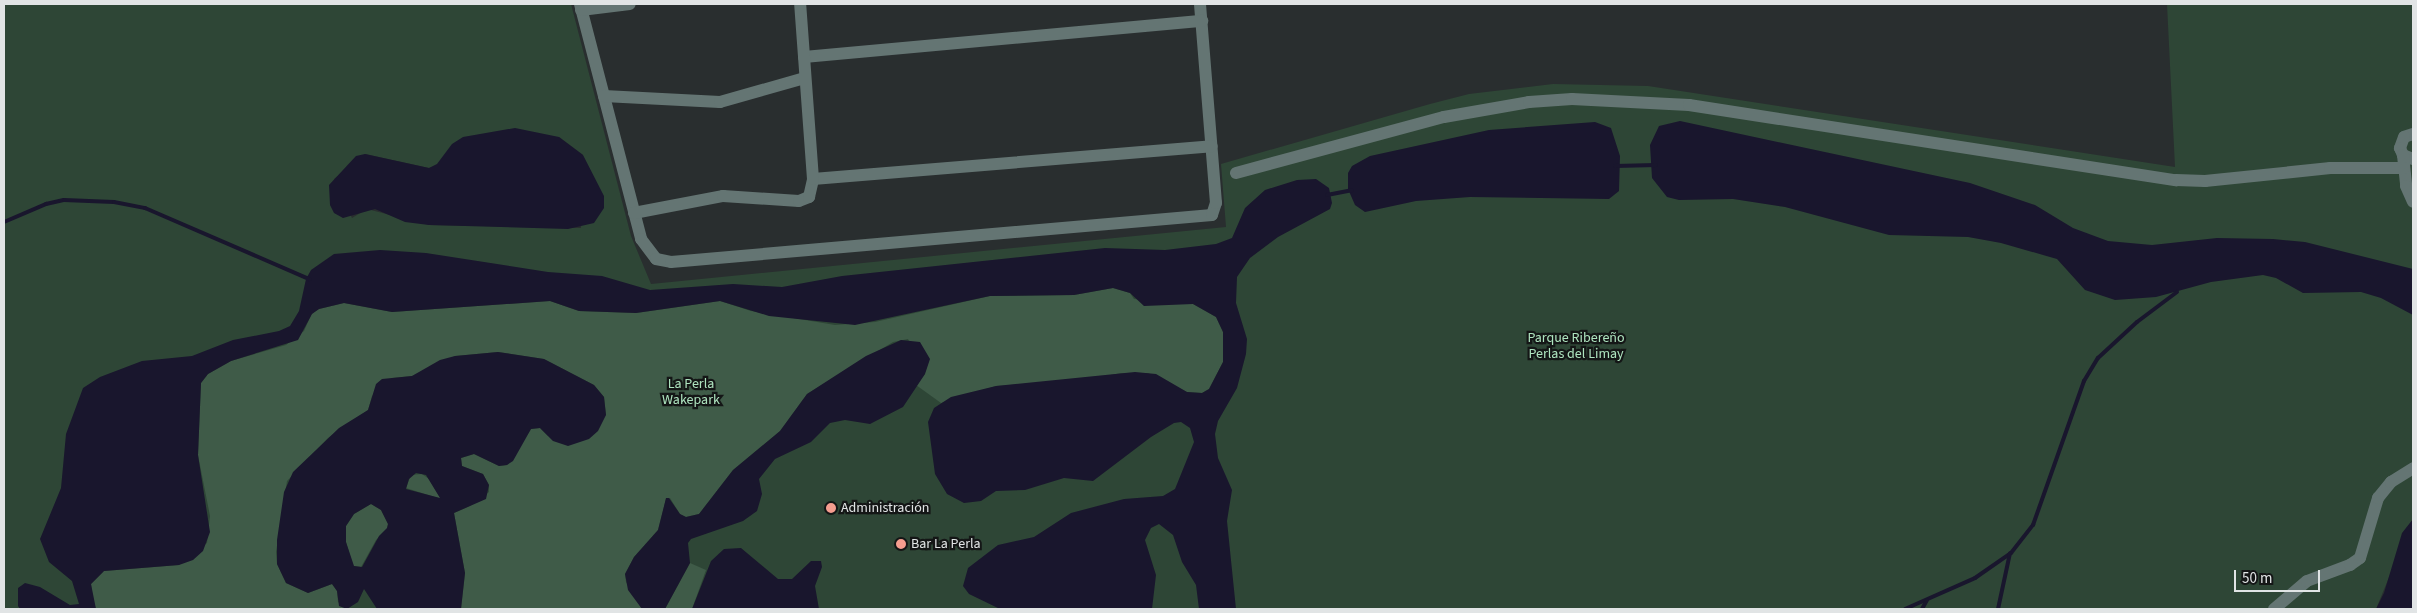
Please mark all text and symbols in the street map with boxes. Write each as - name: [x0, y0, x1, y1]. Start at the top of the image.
- park label: Parque Ribereño Perlas del Limay: [1527, 330, 1625, 362]
- park label: La Perla Wakepark: [662, 376, 720, 408]
- place label: Administración: [841, 500, 929, 516]
- marker: Administración: [825, 502, 837, 514]
- place label: Bar La Perla: [911, 536, 981, 552]
- marker: Bar La Perla: [895, 538, 907, 550]
- scale bar: [2237, 560, 2323, 592]
- text: 50 m: [2242, 568, 2272, 589]

